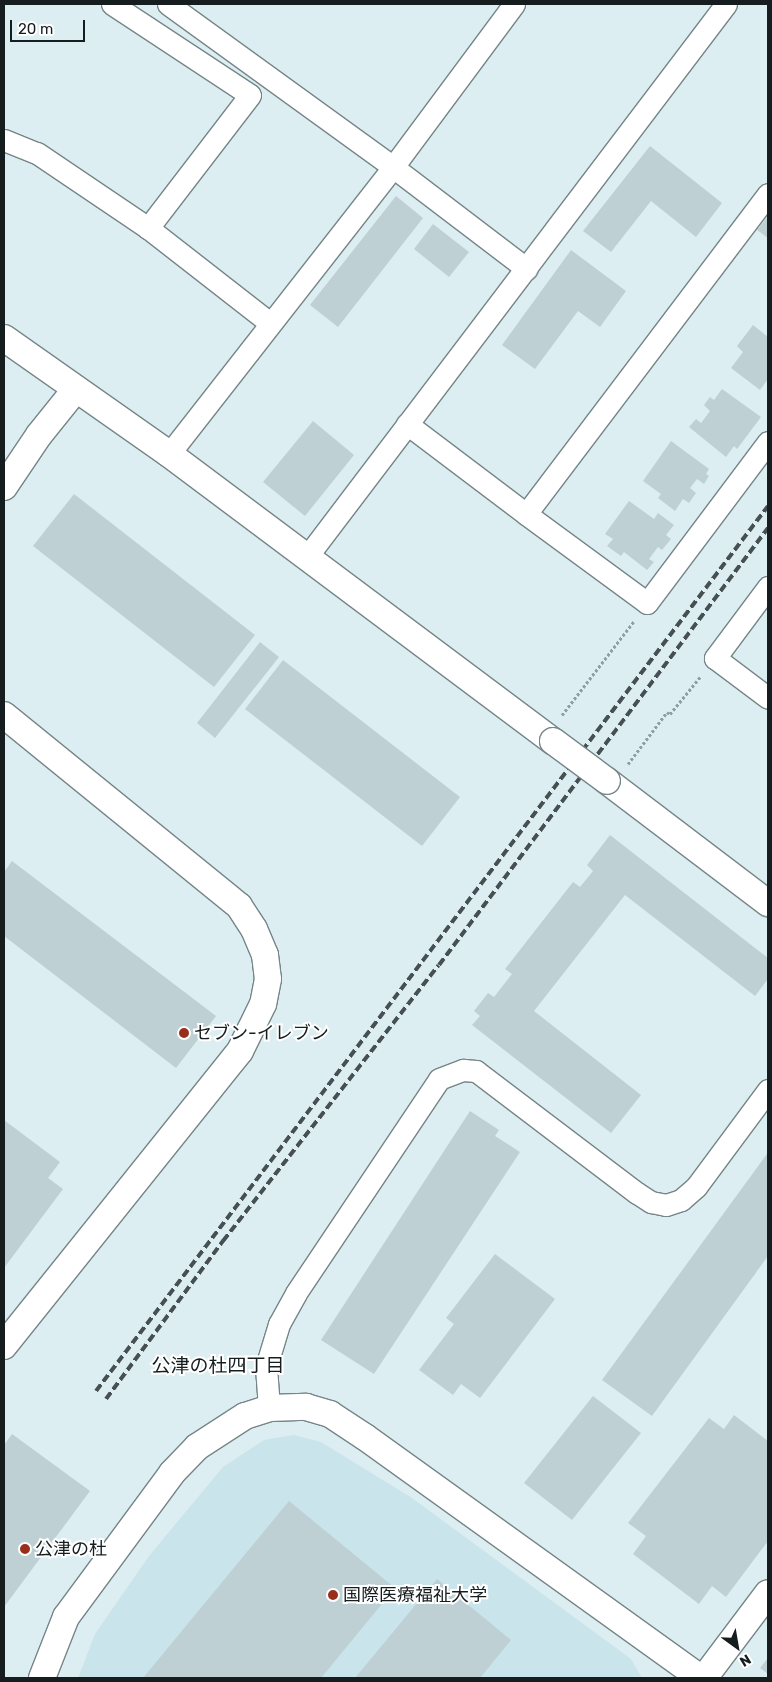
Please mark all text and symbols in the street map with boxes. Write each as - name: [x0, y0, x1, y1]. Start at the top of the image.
- scale bar: [12, 10, 88, 42]
- text: 20 m: [18, 20, 53, 38]
- place label: セブン-イレブン: [194, 1022, 329, 1044]
- marker: セブン-イレブン: [178, 1027, 190, 1039]
- district label: 公津の杜四丁目: [152, 1355, 284, 1377]
- place label: 公津の杜: [35, 1538, 107, 1560]
- marker: 公津の杜: [19, 1543, 31, 1555]
- place label: 国際医療福祉大学: [343, 1584, 487, 1606]
- marker: 国際医療福祉大学: [327, 1589, 339, 1601]
- north arrow: [712, 1622, 762, 1672]
- text: N: [736, 1650, 754, 1670]

